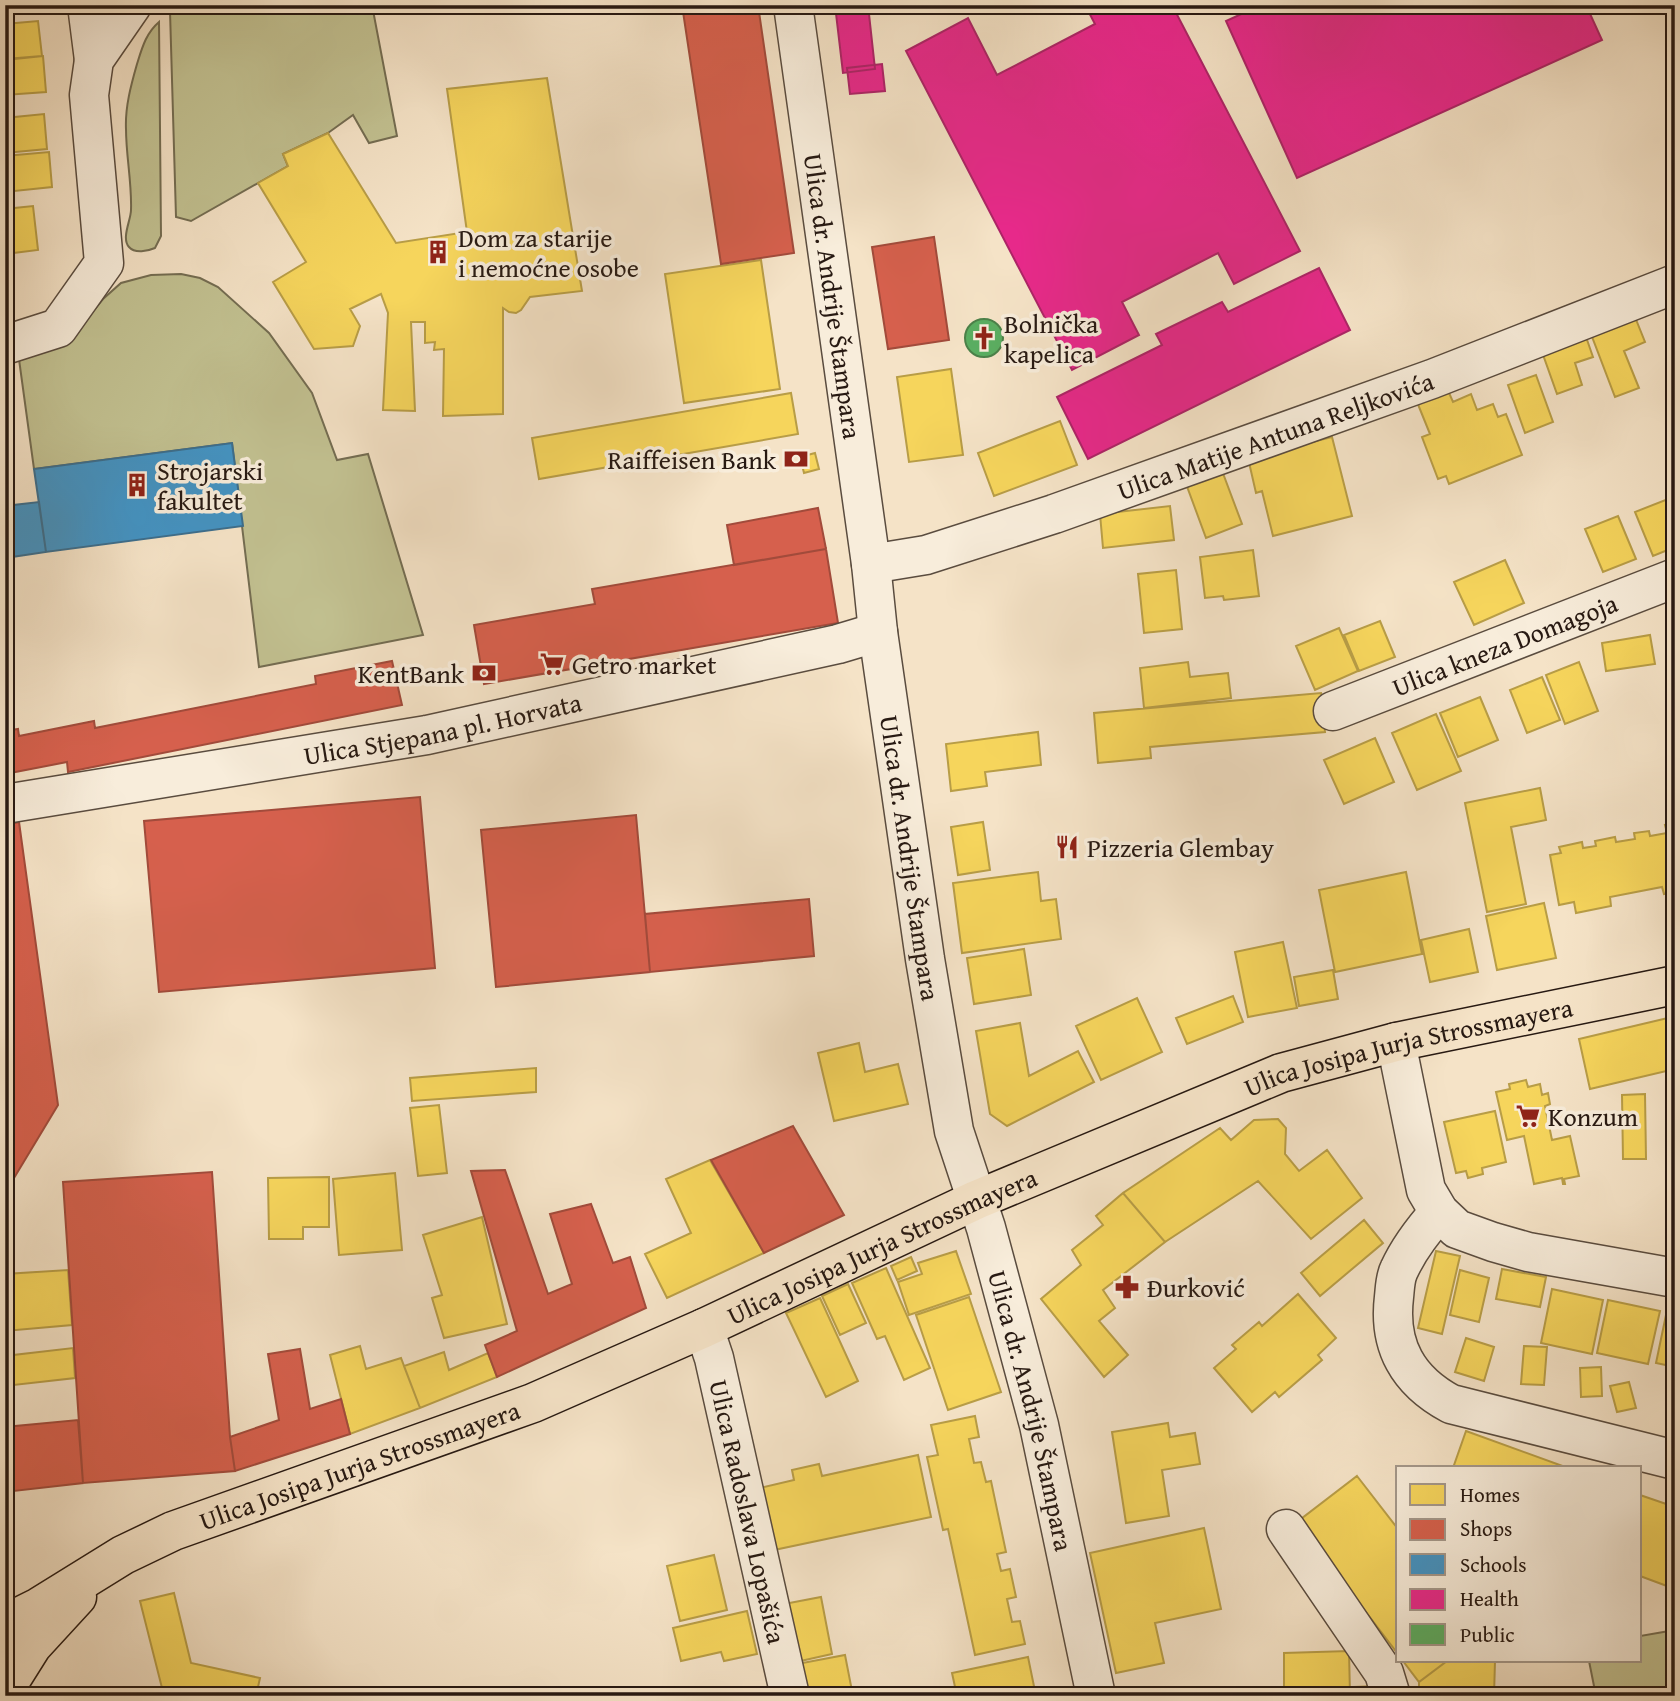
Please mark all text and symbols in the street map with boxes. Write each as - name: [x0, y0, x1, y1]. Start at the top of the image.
- street label: Ulica dr. Andrije Štampara: [794, 151, 873, 442]
- place label: Dom za starije i nemoćne osobe: [458, 218, 639, 287]
- building icon: Dom za starije i nemoćne osobe: [424, 238, 452, 266]
- place label: Bolnička kapelica: [1004, 304, 1099, 373]
- church icon: Bolnička kapelica: [970, 324, 998, 352]
- street label: Ulica Matije Antuna Reljkovića: [1112, 360, 1440, 509]
- place label: Raiffeisen Bank: [608, 440, 777, 479]
- bank icon: Raiffeisen Bank: [782, 445, 810, 473]
- place label: Strojarski fakultet: [157, 451, 263, 520]
- building icon: Strojarski fakultet: [123, 471, 151, 499]
- street label: Ulica kneza Domagoja: [1386, 583, 1624, 706]
- place label: Getro market: [572, 645, 716, 684]
- supermarket icon: Getro market: [538, 650, 566, 678]
- place label: KentBank: [358, 654, 465, 693]
- bank icon: KentBank: [470, 659, 498, 687]
- street label: Ulica Stjepana pl. Horvata: [301, 682, 586, 774]
- street label: Ulica dr. Andrije Štampara: [871, 713, 951, 1004]
- place label: Pizzeria Glembay: [1087, 828, 1274, 867]
- restaurant icon: Pizzeria Glembay: [1053, 833, 1081, 861]
- street label: Ulica Josipa Jurja Strossmayera: [1238, 987, 1577, 1106]
- place label: Konzum: [1548, 1097, 1638, 1136]
- supermarket icon: Konzum: [1514, 1102, 1542, 1130]
- street label: Ulica Josipa Jurja Strossmayera: [720, 1157, 1043, 1334]
- street label: Ulica dr. Andrije Štampara: [979, 1266, 1085, 1555]
- place label: Đurković: [1147, 1268, 1245, 1307]
- pharmacy icon: Đurković: [1113, 1273, 1141, 1301]
- street label: Ulica Radoslava Lopašića: [700, 1376, 797, 1648]
- street label: Ulica Josipa Jurja Strossmayera: [194, 1390, 526, 1540]
- legend: [1396, 1466, 1642, 1662]
- text: Homes: [1460, 1479, 1520, 1510]
- text: Shops: [1460, 1513, 1512, 1544]
- text: Schools: [1460, 1549, 1527, 1580]
- text: Health: [1460, 1583, 1519, 1614]
- text: Public: [1460, 1619, 1515, 1650]

